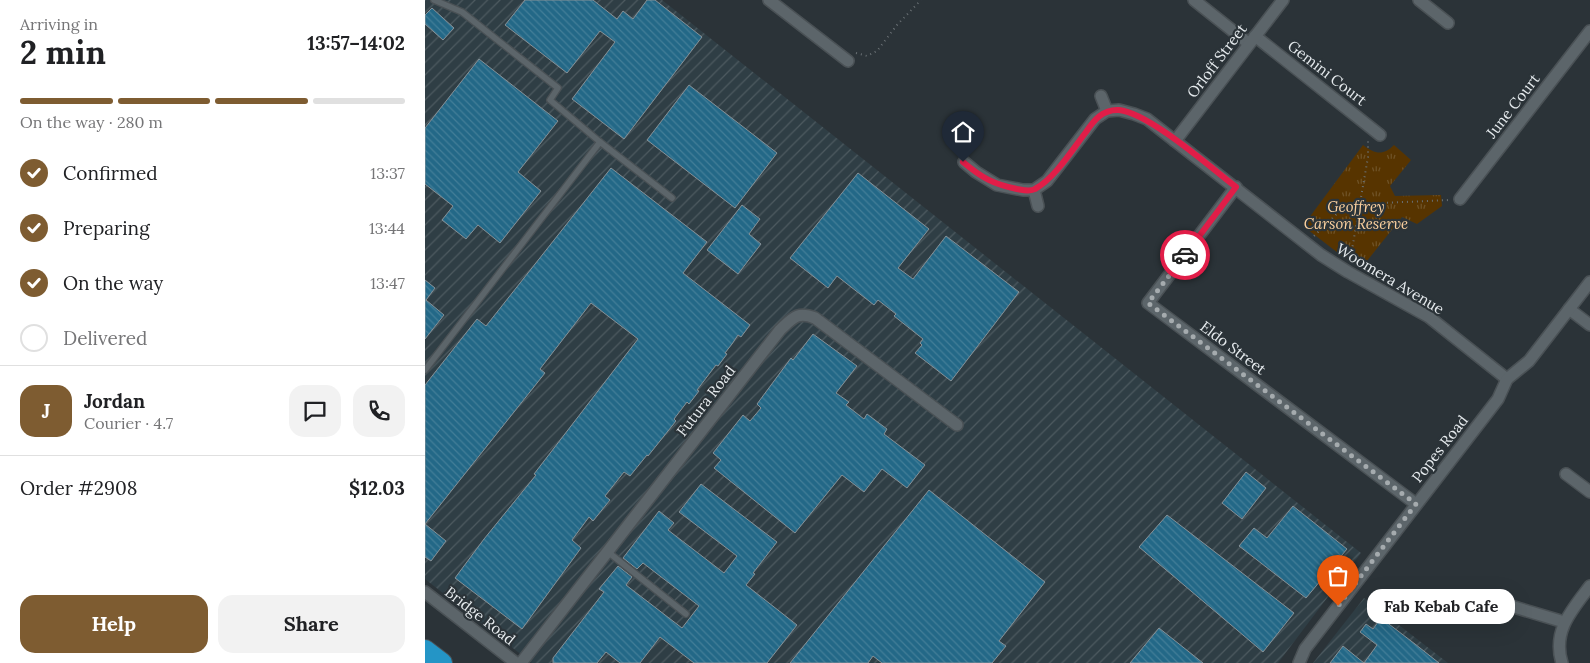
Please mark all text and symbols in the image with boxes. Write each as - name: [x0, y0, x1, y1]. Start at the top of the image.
- text: Arriving in: [20, 14, 98, 34]
- street label: Orloff Street: [1183, 20, 1251, 102]
- text: 13:57–14:02: [307, 31, 405, 55]
- text: 2 min: [20, 32, 106, 73]
- street label: Gemini Court: [1284, 36, 1371, 109]
- street label: June Court: [1481, 70, 1544, 142]
- pin: [942, 111, 984, 162]
- text: On the way · 280 m: [20, 112, 163, 132]
- icon: home: [949, 118, 977, 146]
- icon: check: [20, 159, 48, 187]
- text: Confirmed: [63, 161, 158, 185]
- text: 13:37: [370, 163, 405, 183]
- park label: Geoffrey Carson Reserve: [1304, 197, 1408, 233]
- icon: check: [20, 214, 48, 242]
- text: Preparing: [63, 216, 150, 240]
- text: 13:44: [369, 218, 405, 238]
- courier: [1160, 230, 1210, 280]
- street label: Woomera Avenue: [1333, 239, 1448, 318]
- icon: car: [1171, 241, 1199, 269]
- icon: check: [20, 269, 48, 297]
- text: On the way: [63, 271, 163, 295]
- text: 13:47: [370, 273, 405, 293]
- street label: Eldo Street: [1197, 317, 1270, 379]
- text: Delivered: [63, 326, 147, 350]
- street label: Futura Road: [672, 361, 739, 440]
- button: chat: [289, 385, 341, 437]
- button: phone: [353, 385, 405, 437]
- text: Jordan: [84, 389, 145, 413]
- text: J: [42, 399, 50, 423]
- street label: Popes Road: [1407, 411, 1472, 486]
- text: Courier · 4.7: [84, 413, 173, 433]
- text: Order #2908: [20, 476, 138, 500]
- text: $12.03: [349, 476, 405, 500]
- pin: [1317, 555, 1359, 606]
- icon: bag: [1324, 562, 1352, 590]
- street label: Bridge Road: [441, 582, 519, 649]
- callout: Fab Kebab Cafe: [1368, 588, 1515, 624]
- button: Help: [20, 595, 208, 653]
- button: Share: [218, 595, 405, 653]
- text: Fab Kebab Cafe: [1384, 596, 1498, 616]

